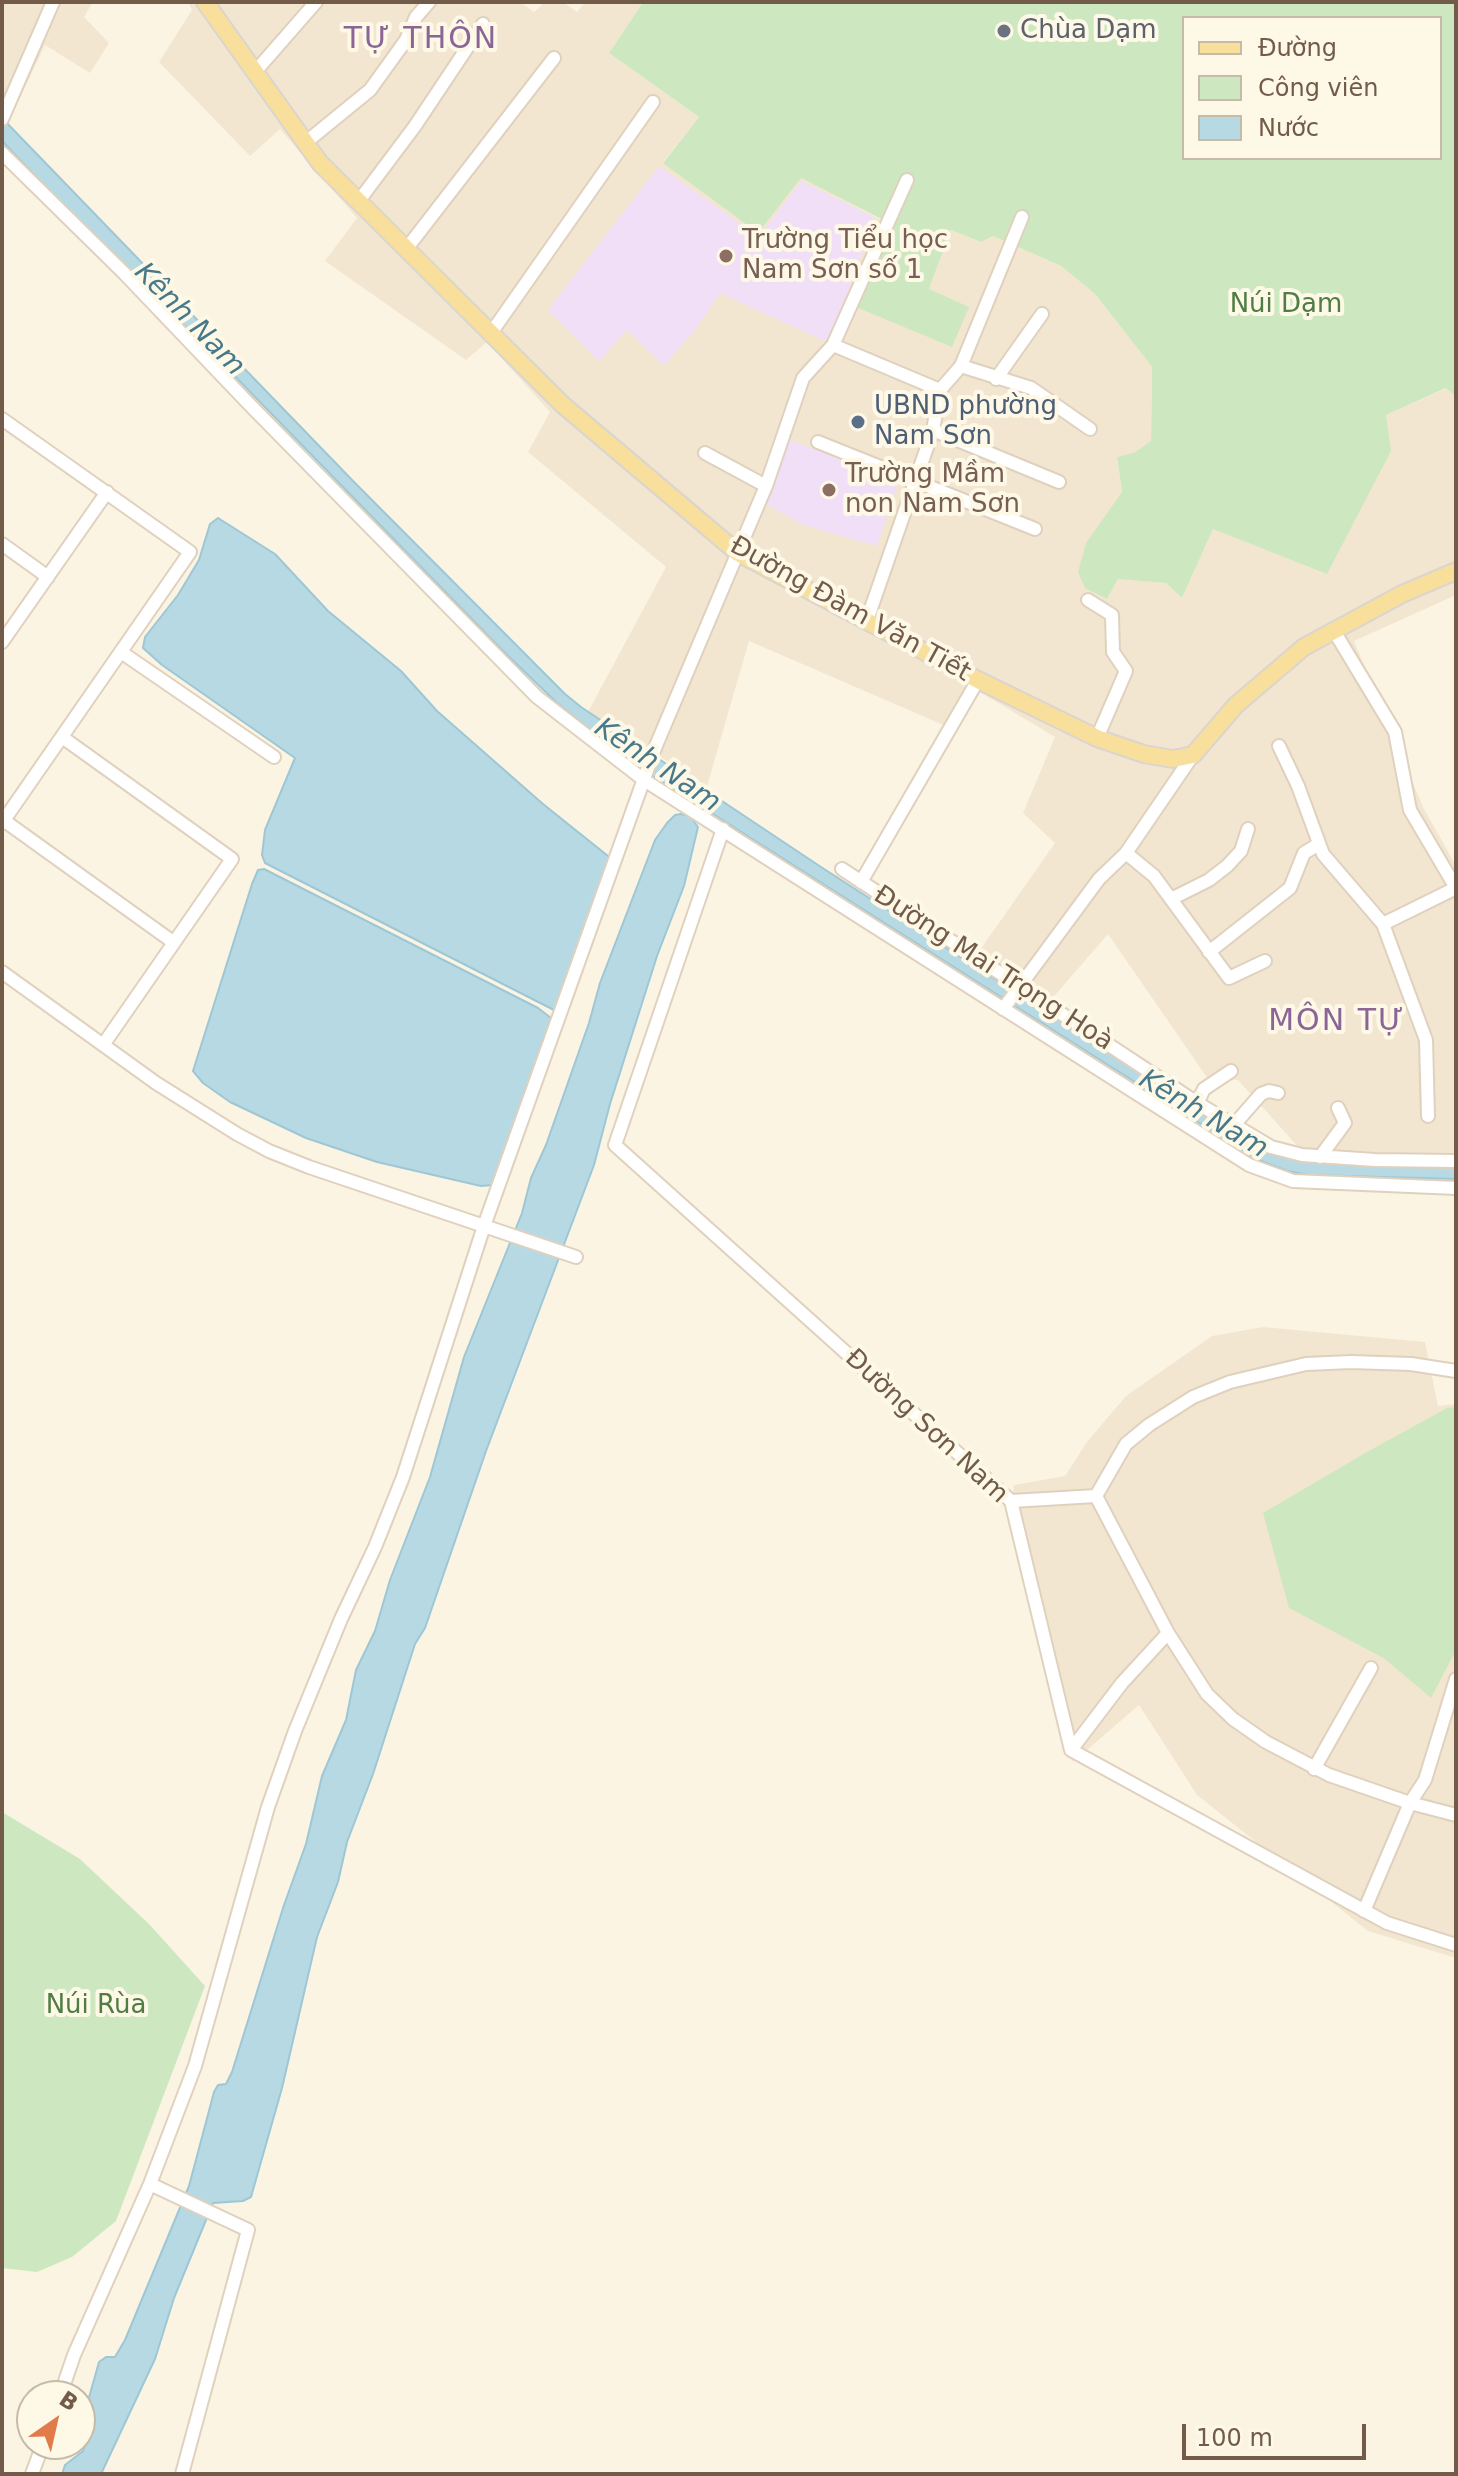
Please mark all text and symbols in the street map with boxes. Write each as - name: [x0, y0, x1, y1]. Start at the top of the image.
- place label: Chùa Dạm: [1020, 15, 1157, 47]
- legend: [1182, 16, 1442, 160]
- district label: TỰ THÔN: [344, 22, 498, 58]
- marker: Chùa Dạm: [995, 22, 1013, 40]
- text: Đường: [1258, 34, 1337, 62]
- text: Công viên: [1258, 74, 1378, 102]
- text: Nước: [1258, 114, 1319, 142]
- place label: Trường Tiểu học Nam Sơn số 1: [742, 225, 948, 286]
- marker: Trường Tiểu học Nam Sơn số 1: [717, 247, 735, 265]
- water label: Kênh Nam: [127, 256, 251, 384]
- park label: Núi Dạm: [1230, 289, 1342, 321]
- place label: UBND phường Nam Sơn: [874, 391, 1057, 452]
- marker: UBND phường Nam Sơn: [849, 413, 867, 431]
- place label: Trường Mầm non Nam Sơn: [845, 459, 1020, 520]
- marker: Trường Mầm non Nam Sơn: [820, 481, 838, 499]
- street label: Đường Đàm Văn Tiết: [724, 531, 976, 689]
- water label: Kênh Nam: [588, 712, 726, 820]
- street label: Đường Mai Trọng Hoà: [868, 880, 1118, 1058]
- district label: MÔN TỰ: [1268, 1004, 1406, 1040]
- water label: Kênh Nam: [1132, 1063, 1274, 1167]
- street label: Đường Sơn Nam: [838, 1343, 1014, 1511]
- park label: Núi Rùa: [46, 1990, 146, 2022]
- north arrow: [16, 2380, 96, 2460]
- text: B: [55, 2386, 83, 2416]
- scale bar: [1186, 2408, 1370, 2458]
- text: 100 m: [1196, 2424, 1273, 2452]

